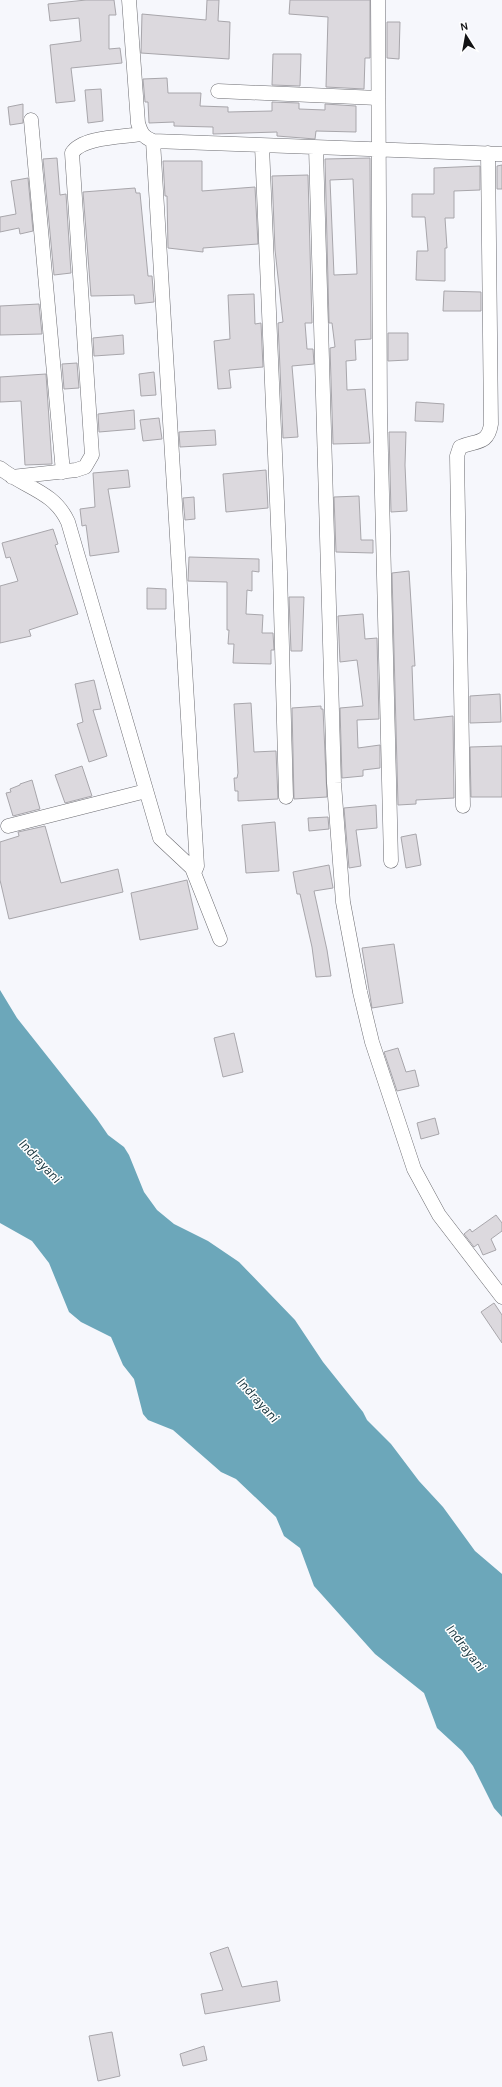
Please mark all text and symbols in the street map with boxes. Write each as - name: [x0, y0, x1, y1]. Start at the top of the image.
- north arrow: [446, 16, 486, 56]
- text: N: [459, 20, 469, 34]
- water label: Indrayani: [15, 1135, 65, 1187]
- water label: Indrayani: [233, 1374, 283, 1426]
- water label: Indrayani: [442, 1621, 490, 1675]

